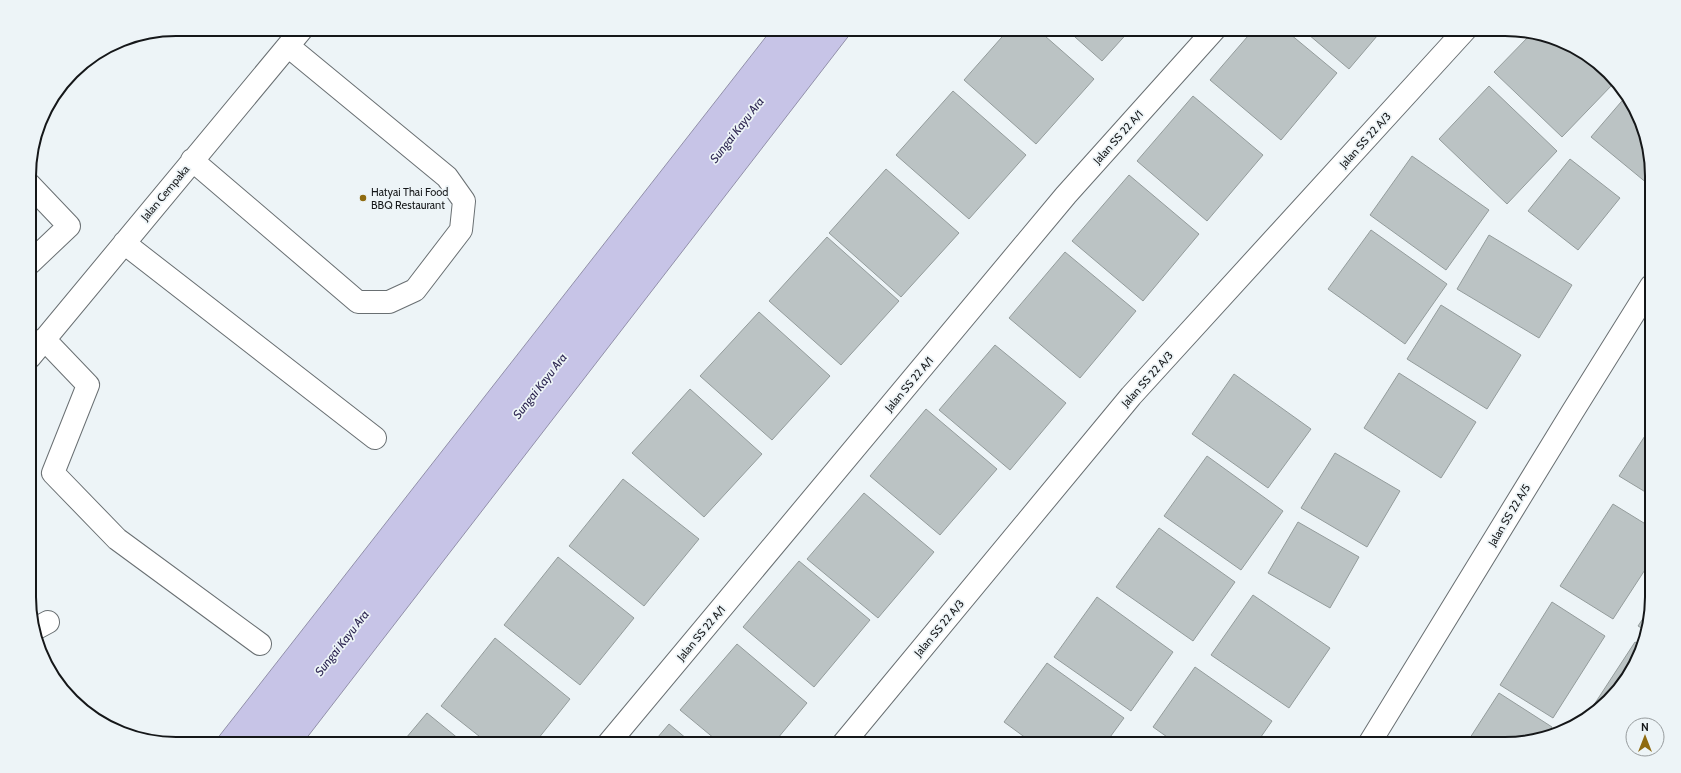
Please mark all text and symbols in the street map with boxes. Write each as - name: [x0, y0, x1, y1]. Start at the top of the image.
- water label: Sungai Kayu Ara: [706, 94, 767, 165]
- street label: Jalan SS 22 A/1: [1089, 107, 1146, 168]
- street label: Jalan SS 22 A/3: [1336, 109, 1394, 171]
- street label: Jalan Cempaka: [137, 162, 193, 224]
- place label: Hatyai Thai Food BBQ Restaurant: [371, 185, 448, 212]
- marker: Hatyai Thai Food BBQ Restaurant: [358, 193, 368, 203]
- street label: Jalan SS 22 A/3: [1118, 348, 1176, 410]
- water label: Sungai Kayu Ara: [509, 350, 570, 421]
- street label: Jalan SS 22 A/1: [881, 354, 936, 415]
- street label: Jalan SS 22 A/5: [1484, 481, 1533, 550]
- street label: Jalan SS 22 A/3: [910, 597, 967, 660]
- street label: Jalan SS 22 A/1: [673, 603, 728, 664]
- water label: Sungai Kayu Ara: [311, 607, 372, 678]
- north arrow: [1625, 717, 1665, 757]
- text: N: [1641, 720, 1649, 734]

